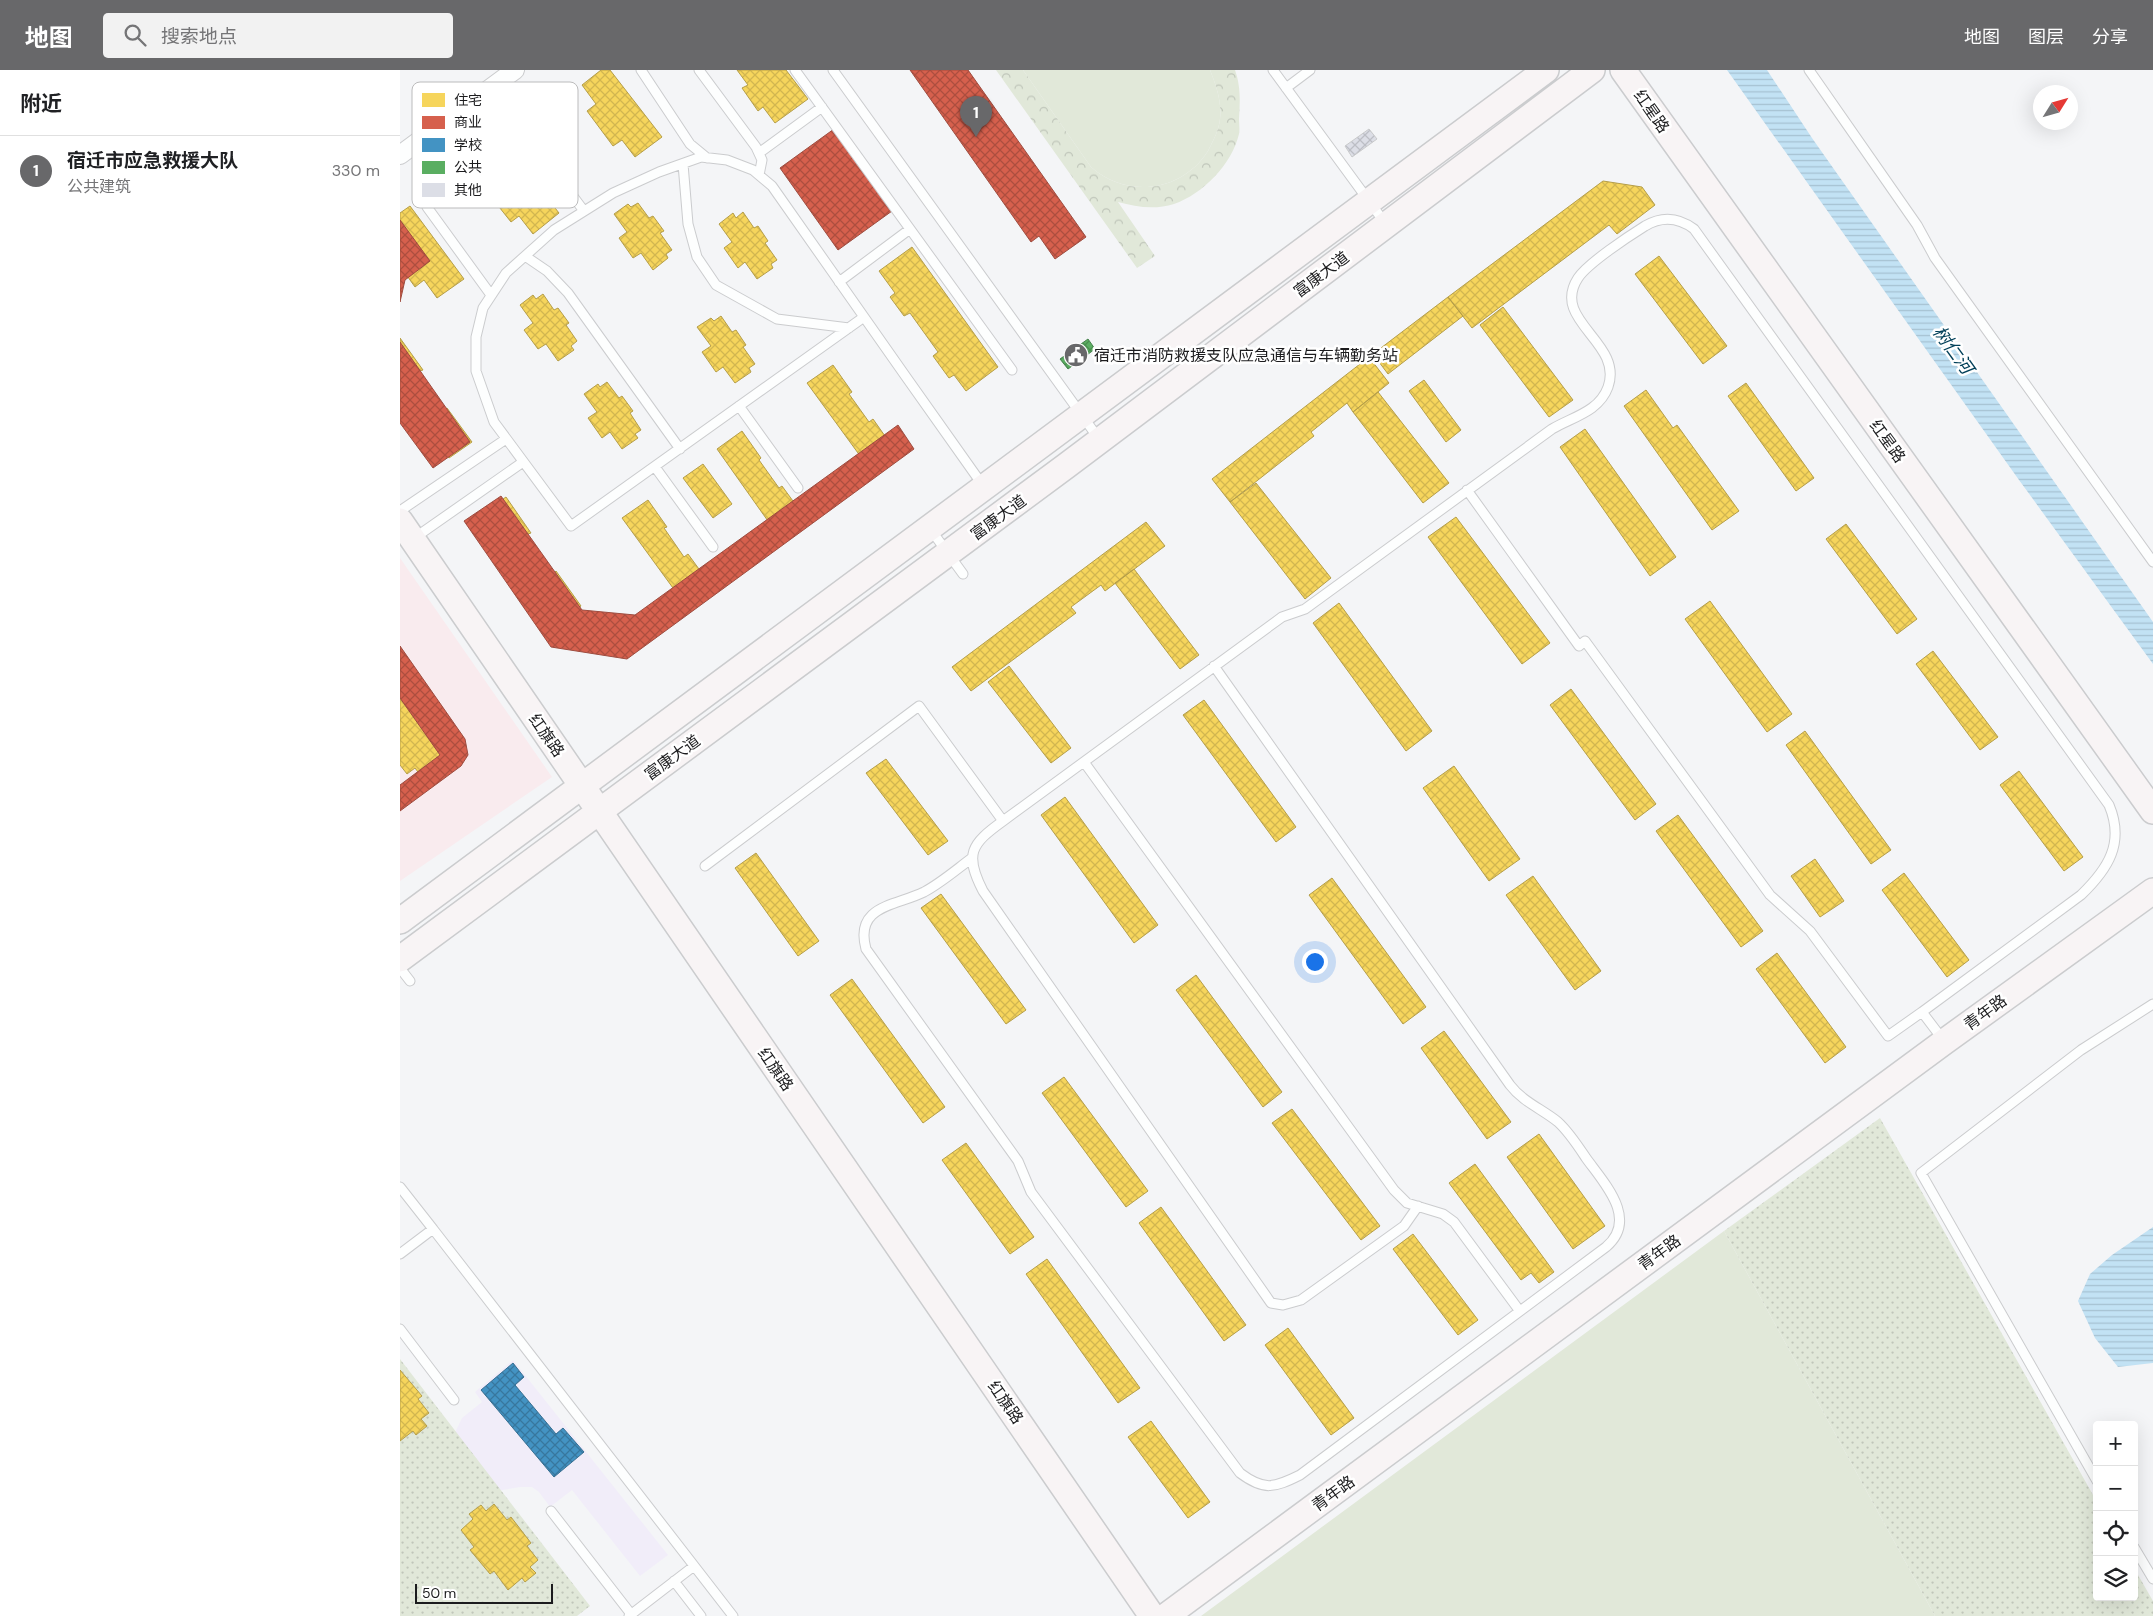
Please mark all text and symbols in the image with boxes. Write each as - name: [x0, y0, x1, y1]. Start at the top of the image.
- search box: [103, 13, 453, 58]
- icon: search: [121, 21, 149, 49]
- text: 地图: [25, 22, 73, 53]
- text: 搜索地点: [161, 24, 237, 49]
- text: 地图: [1964, 25, 2000, 49]
- text: 图层: [2028, 25, 2064, 49]
- text: 分享: [2092, 25, 2128, 49]
- legend: [412, 82, 578, 208]
- north arrow: [2033, 85, 2078, 130]
- street label: 红星路: [1629, 86, 1674, 137]
- text: 附近: [20, 90, 62, 118]
- text: 住宅: [454, 91, 482, 109]
- pin: 1: [960, 96, 992, 137]
- text: 商业: [454, 113, 482, 131]
- text: 学校: [454, 136, 482, 154]
- text: 宿迁市应急救援大队: [67, 148, 238, 173]
- text: 公共: [454, 158, 482, 176]
- text: 1: [33, 160, 39, 181]
- text: 330 m: [332, 160, 380, 181]
- text: 公共建筑: [67, 176, 131, 197]
- text: 其他: [454, 181, 482, 199]
- street label: 富康大道: [1289, 247, 1353, 302]
- water label: 树仁河: [1927, 321, 1980, 381]
- public building icon: 宿迁市消防救援支队应急通信与车辆勤务站: [1063, 342, 1089, 368]
- place label: 宿迁市消防救援支队应急通信与车辆勤务站: [1094, 345, 1398, 366]
- street label: 红星路: [1865, 416, 1910, 467]
- street label: 富康大道: [966, 490, 1030, 545]
- street label: 红旗路: [524, 710, 569, 761]
- street label: 富康大道: [640, 730, 704, 785]
- your location: [1302, 949, 1328, 975]
- street label: 青年路: [1960, 990, 2011, 1035]
- street label: 红旗路: [753, 1044, 798, 1095]
- street label: 青年路: [1634, 1230, 1685, 1275]
- street label: 红旗路: [983, 1377, 1028, 1428]
- map controls: [2093, 1421, 2138, 1601]
- button: +: [2093, 1421, 2138, 1466]
- button: −: [2093, 1466, 2138, 1511]
- street label: 青年路: [1308, 1471, 1359, 1516]
- button: locate: [2093, 1511, 2138, 1556]
- button: layers: [2093, 1556, 2138, 1601]
- scale bar: [415, 1581, 552, 1604]
- text: 50 m: [422, 1584, 456, 1602]

